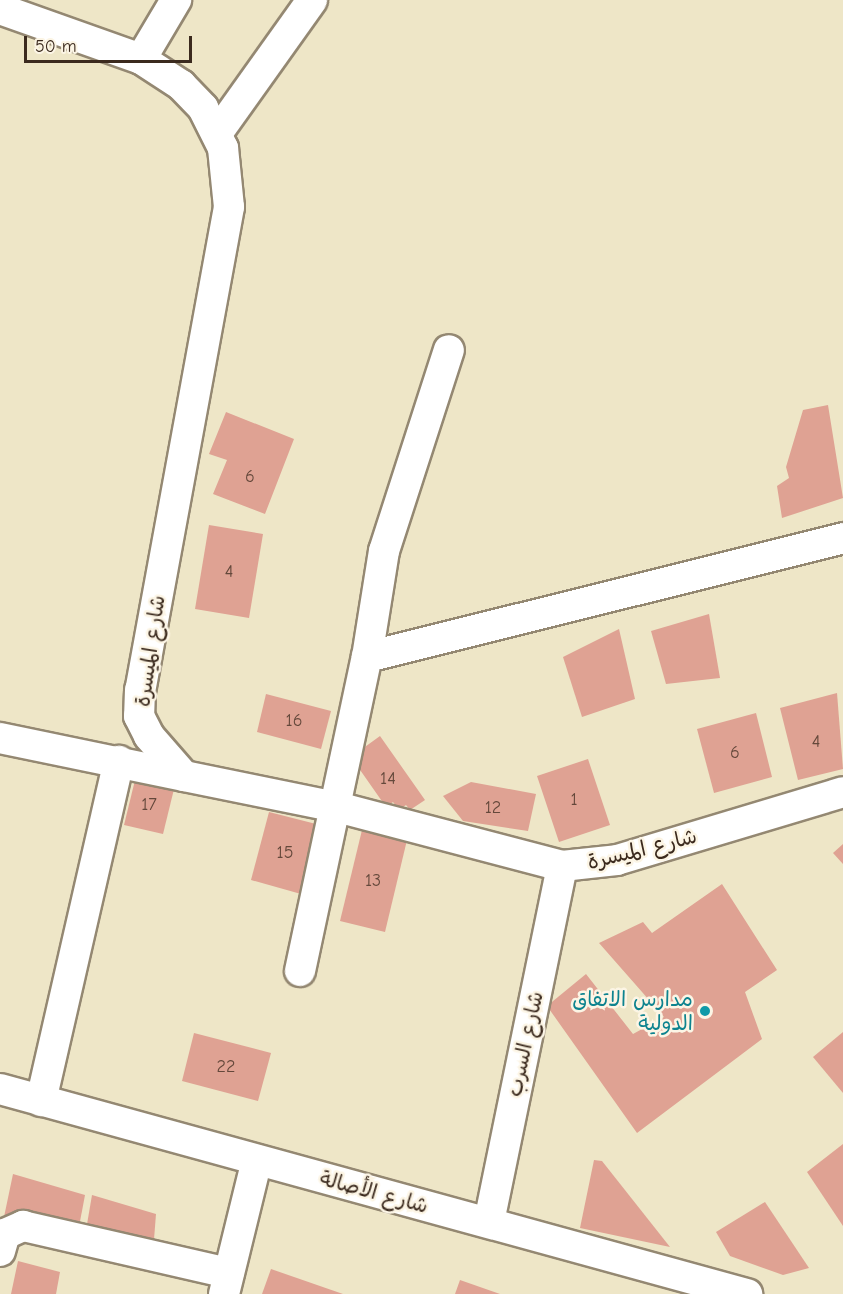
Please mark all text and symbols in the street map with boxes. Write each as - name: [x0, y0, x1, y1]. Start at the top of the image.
- scale bar: [27, 24, 195, 62]
- text: 50 m: [35, 36, 77, 57]
- house number: 6: [245, 466, 255, 488]
- house number: 4: [225, 561, 233, 583]
- street label: شارع الميسرة: [130, 594, 170, 708]
- house number: 16: [286, 710, 302, 732]
- house number: 4: [812, 731, 820, 753]
- house number: 6: [730, 742, 740, 764]
- house number: 14: [380, 768, 396, 790]
- house number: 1: [570, 789, 578, 811]
- house number: 17: [141, 794, 157, 816]
- house number: 12: [485, 797, 501, 819]
- street label: شارع الميسرة: [585, 823, 699, 875]
- house number: 15: [277, 842, 293, 864]
- house number: 13: [365, 870, 381, 892]
- place label: مدارس الاتفاق الدولية: [572, 986, 693, 1036]
- street label: شارع السرب: [502, 989, 548, 1099]
- marker: مدارس الاتفاق الدولية: [698, 1004, 712, 1018]
- house number: 22: [217, 1056, 235, 1078]
- street label: شارع الأصالة: [317, 1165, 431, 1219]

